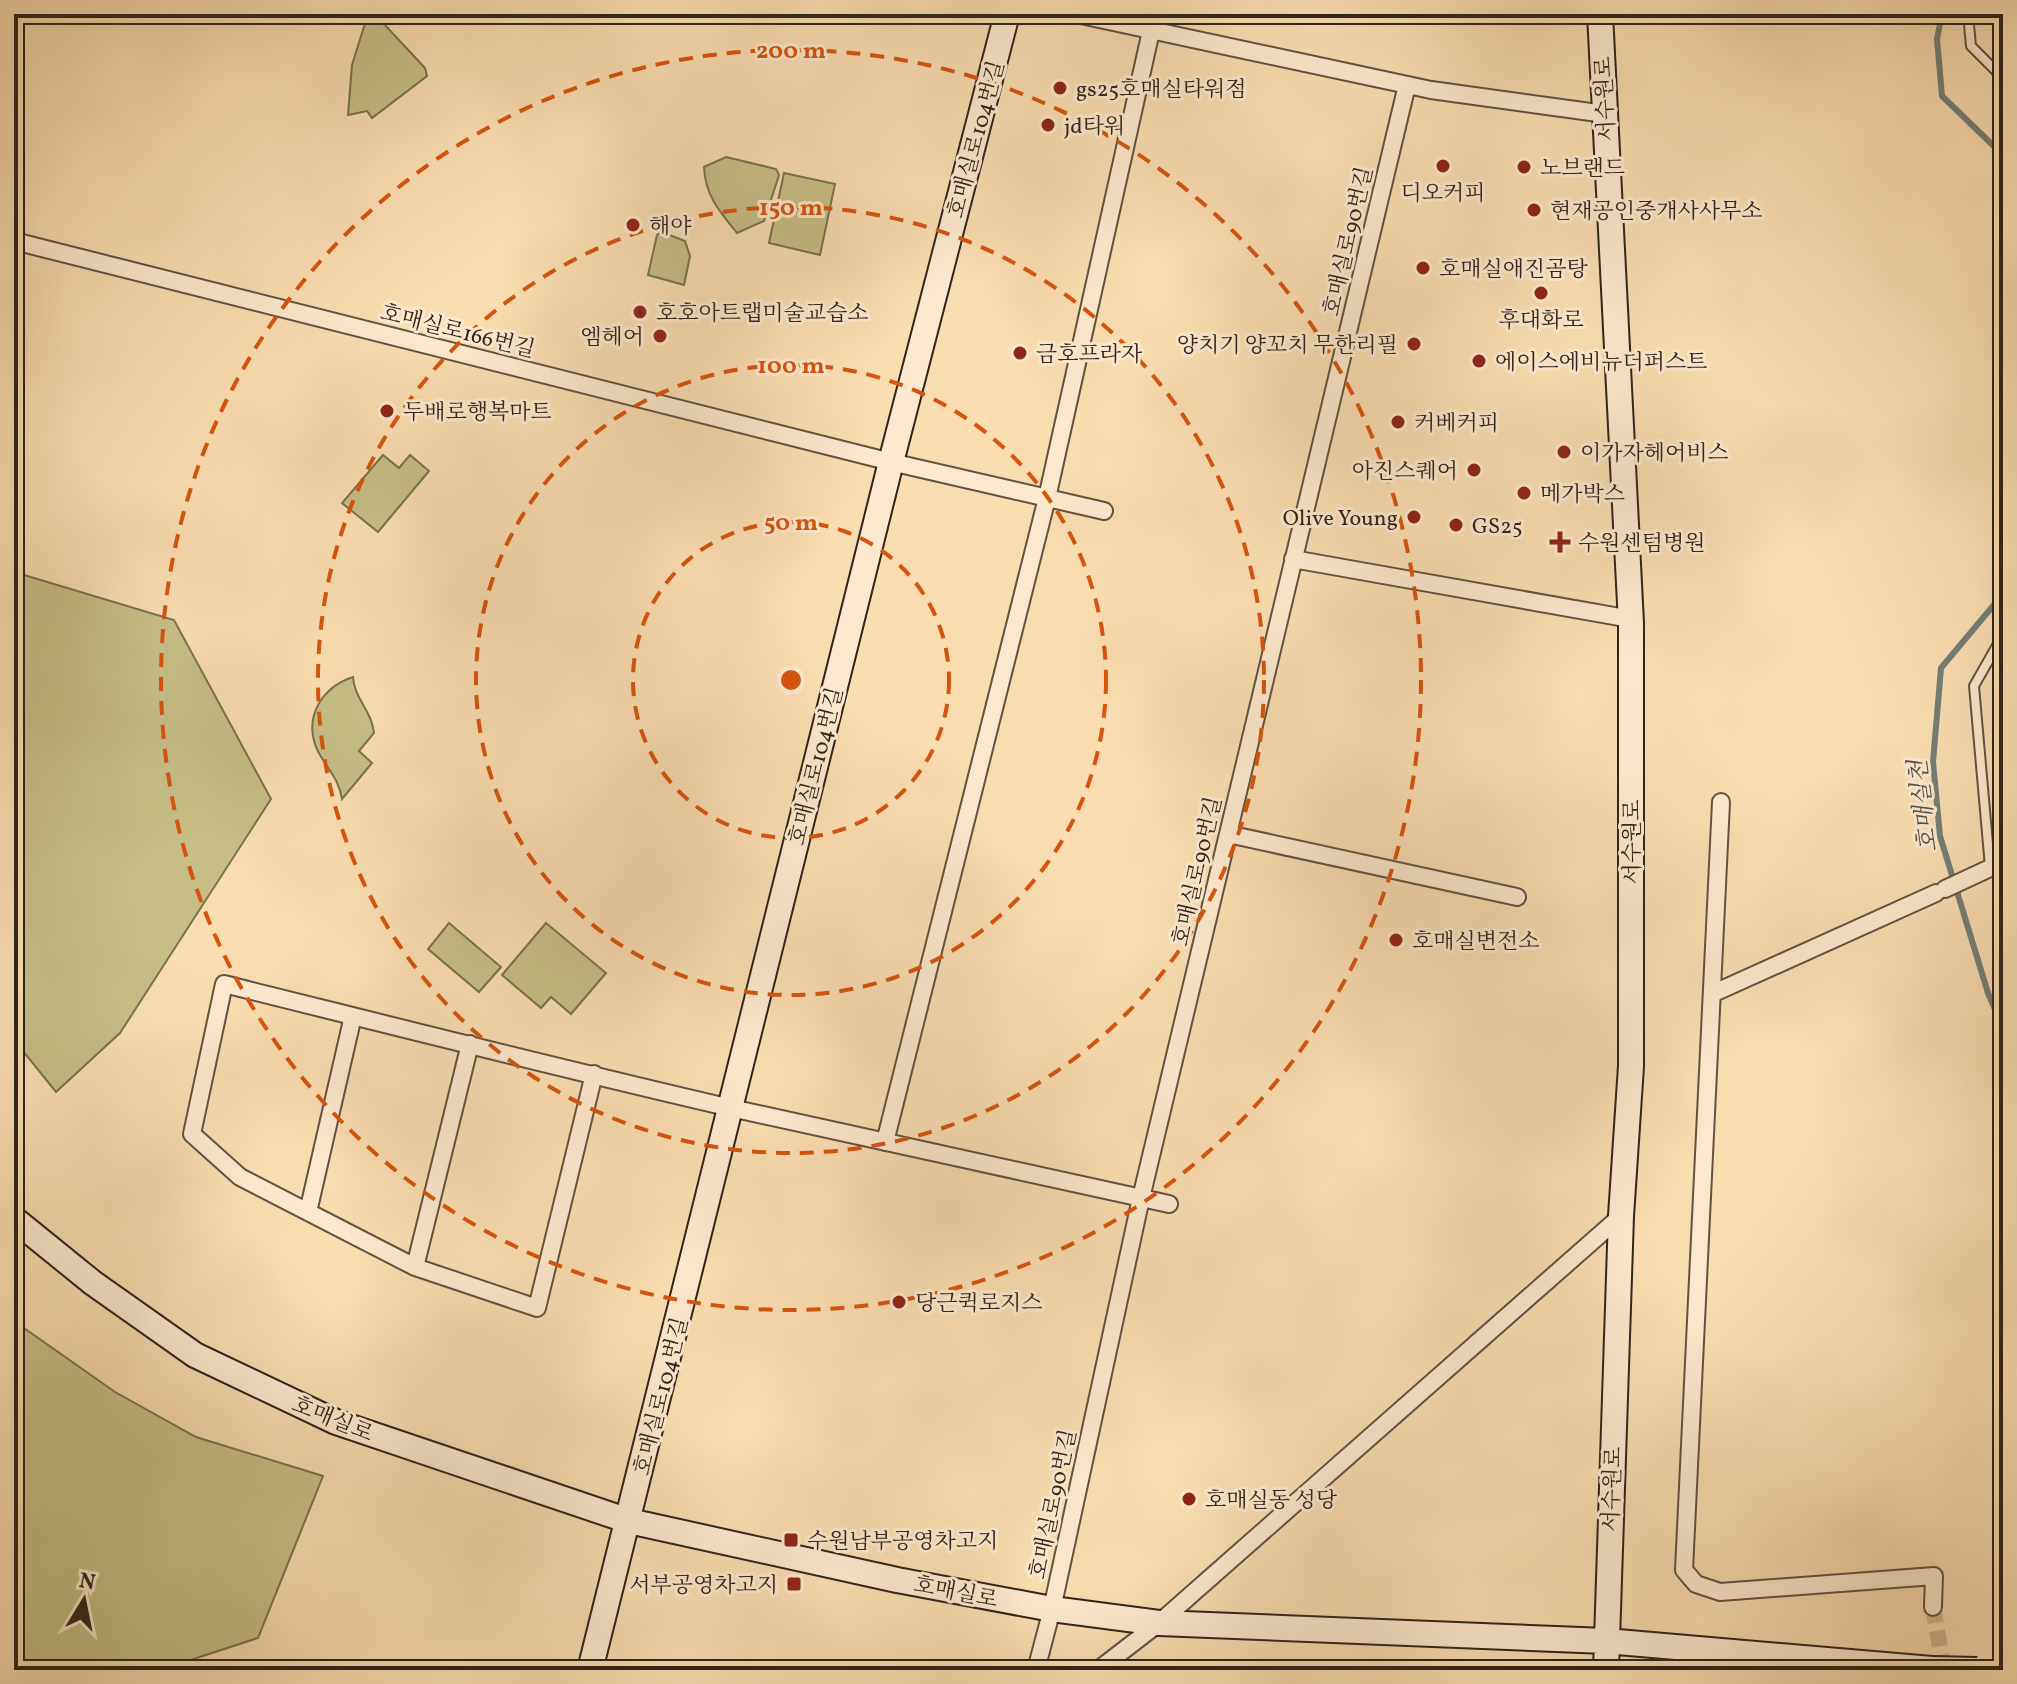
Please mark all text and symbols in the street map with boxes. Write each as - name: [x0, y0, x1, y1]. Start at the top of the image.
- text: 200 m: [756, 35, 826, 69]
- street label: 서수원로: [1589, 56, 1624, 142]
- street label: 호매실로104번길: [941, 57, 1013, 222]
- place label: gs25호매실타워점: [1076, 75, 1247, 106]
- marker: gs25호매실타워점: [1051, 79, 1069, 97]
- place label: jd타워: [1064, 112, 1125, 143]
- marker: jd타워: [1039, 116, 1057, 134]
- place label: 노브랜드: [1540, 154, 1625, 185]
- marker: 디오커피: [1434, 157, 1452, 175]
- marker: 노브랜드: [1515, 158, 1533, 176]
- street label: 호매실로90번길: [1317, 164, 1382, 319]
- place label: 디오커피: [1400, 179, 1486, 210]
- text: 150 m: [759, 192, 823, 226]
- place label: 현재공인중개사사무소: [1550, 197, 1763, 228]
- marker: 현재공인중개사사무소: [1525, 201, 1543, 219]
- place label: 해야: [649, 212, 692, 243]
- marker: 해야: [624, 216, 642, 234]
- place label: 호매실애진곰탕: [1439, 255, 1589, 286]
- marker: 호매실애진곰탕: [1414, 259, 1432, 277]
- marker: 후대화로: [1532, 284, 1550, 302]
- street label: 호매실로166번길: [377, 298, 538, 367]
- place label: 호호아트랩미술교습소: [656, 299, 869, 330]
- marker: 호호아트랩미술교습소: [631, 303, 649, 321]
- place label: 후대화로: [1498, 306, 1584, 337]
- place label: 엠헤어: [580, 323, 644, 354]
- marker: 엠헤어: [651, 327, 669, 345]
- place label: 양치기 양꼬치 무한리필: [1177, 331, 1398, 362]
- marker: 양치기 양꼬치 무한리필: [1405, 335, 1423, 353]
- place label: 금호프라자: [1036, 340, 1143, 371]
- marker: 금호프라자: [1011, 344, 1029, 362]
- place label: 에이스에비뉴더퍼스트: [1495, 348, 1708, 379]
- text: 100 m: [757, 350, 825, 384]
- marker: 에이스에비뉴더퍼스트: [1470, 352, 1488, 370]
- place label: 두배로행복마트: [403, 398, 552, 429]
- marker: 두배로행복마트: [378, 402, 396, 420]
- place label: 커베커피: [1414, 409, 1499, 440]
- marker: 커베커피: [1389, 413, 1407, 431]
- place label: 이가자헤어비스: [1580, 439, 1729, 470]
- marker: 이가자헤어비스: [1555, 443, 1573, 461]
- place label: 아진스퀘어: [1352, 457, 1458, 488]
- marker: 아진스퀘어: [1465, 461, 1483, 479]
- place label: 메가박스: [1540, 480, 1625, 511]
- marker: 메가박스: [1515, 484, 1533, 502]
- place label: Olive Young: [1283, 504, 1398, 535]
- text: 50 m: [764, 507, 818, 541]
- marker: Olive Young: [1405, 508, 1423, 526]
- place label: GS25: [1472, 512, 1523, 543]
- marker: GS25: [1447, 516, 1465, 534]
- place label: 수원센텀병원: [1578, 529, 1706, 560]
- marker: 수원센텀병원: [1549, 531, 1571, 553]
- centre of rings: [777, 666, 805, 694]
- street label: 호매실로104번길: [783, 684, 852, 849]
- water label: 호매실천: [1902, 756, 1948, 854]
- street label: 호매실로90번길: [1166, 794, 1231, 949]
- street label: 서수원로: [1618, 799, 1649, 885]
- place label: 호매실변전소: [1412, 927, 1540, 958]
- marker: 호매실변전소: [1387, 931, 1405, 949]
- place label: 당근퀵로지스: [915, 1289, 1043, 1320]
- marker: 당근퀵로지스: [890, 1293, 908, 1311]
- street label: 호매실로104번길: [628, 1314, 697, 1479]
- street label: 호매실로: [287, 1390, 377, 1451]
- street label: 호매실로90번길: [1023, 1427, 1085, 1582]
- street label: 서수원로: [1597, 1446, 1630, 1532]
- place label: 호매실동 성당: [1205, 1486, 1338, 1517]
- marker: 호매실동 성당: [1180, 1490, 1198, 1508]
- place label: 수원남부공영차고지: [807, 1527, 998, 1558]
- marker: 수원남부공영차고지: [782, 1531, 800, 1549]
- north arrow: [44, 1560, 124, 1640]
- text: N: [76, 1566, 98, 1599]
- street label: 호매실로: [911, 1570, 1000, 1617]
- place label: 서부공영차고지: [629, 1571, 778, 1602]
- marker: 서부공영차고지: [785, 1575, 803, 1593]

